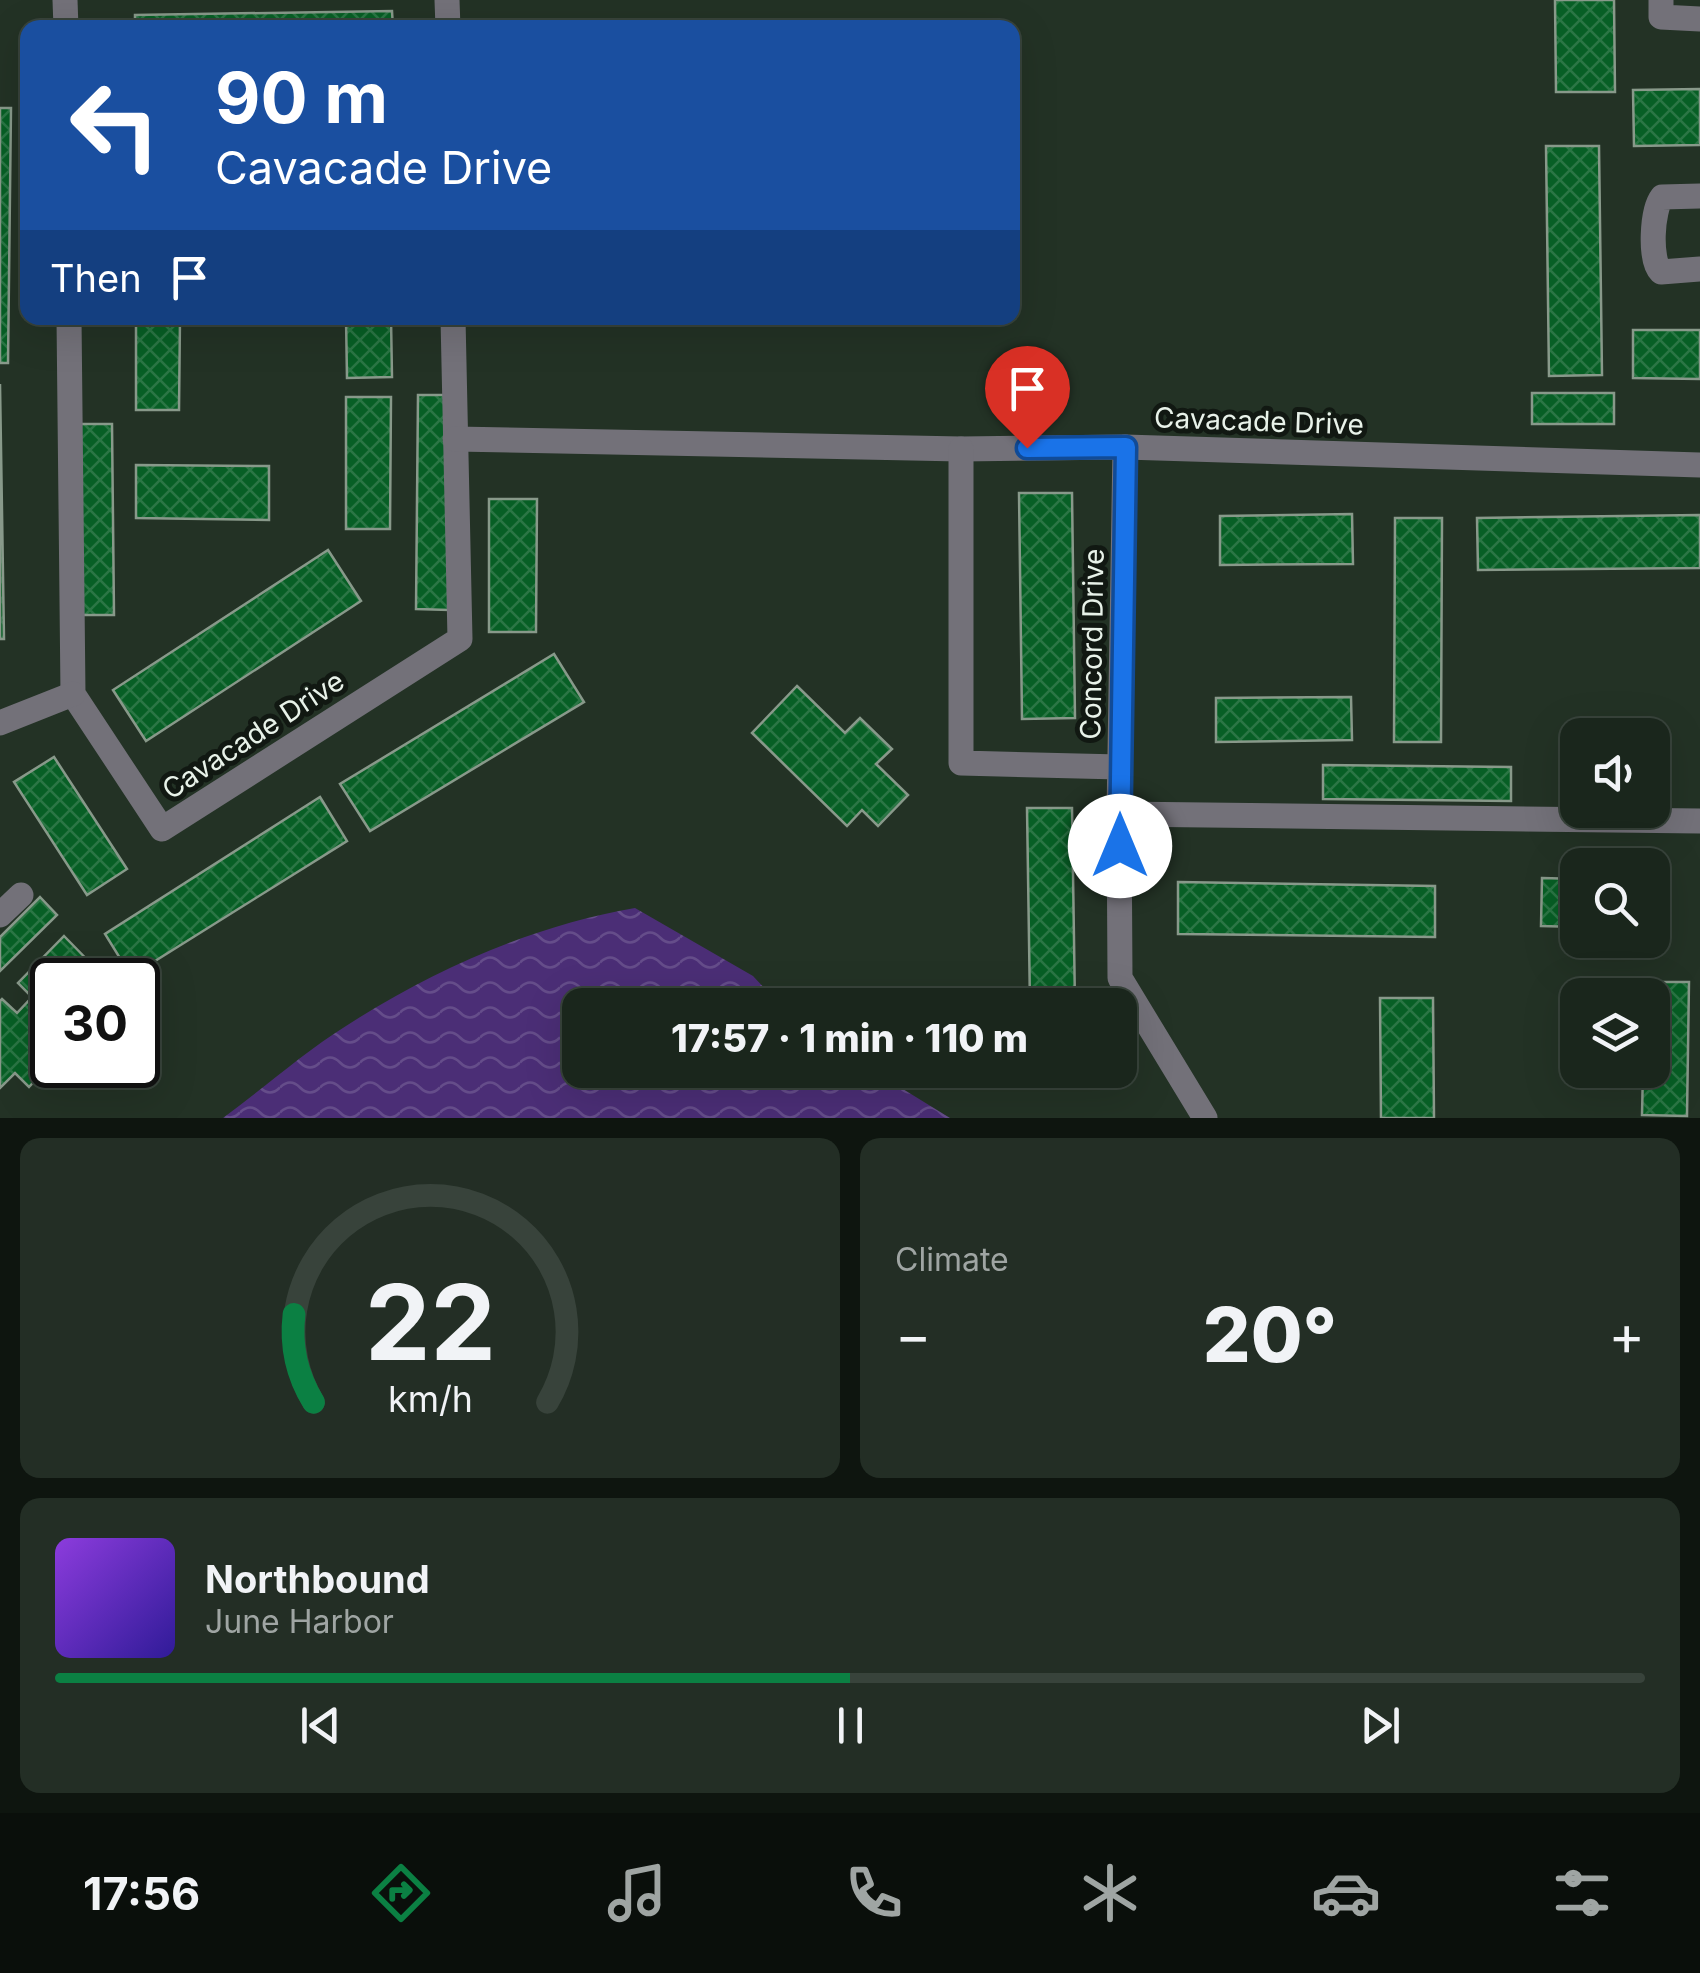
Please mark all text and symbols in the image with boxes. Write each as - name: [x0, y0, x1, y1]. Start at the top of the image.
- text: 90 m: [215, 55, 388, 140]
- icon: left: [50, 60, 180, 190]
- text: Cavacade Drive: [215, 140, 552, 195]
- icon: arrive: [162, 250, 217, 305]
- text: Then: [50, 255, 142, 301]
- pin: [985, 346, 1070, 449]
- icon: arrive: [1000, 361, 1055, 416]
- street label: Cavacade Drive: [1154, 400, 1364, 442]
- street label: Concord Drive: [1073, 548, 1111, 740]
- street label: Cavacade Drive: [156, 664, 350, 806]
- map controls: [1560, 718, 1670, 1088]
- button: sound: [1560, 718, 1670, 828]
- position arrow: [1068, 794, 1172, 898]
- button: search: [1560, 848, 1670, 958]
- speed limit sign: 30: [30, 958, 160, 1088]
- button: layers: [1560, 978, 1670, 1088]
- text: 17:57 · 1 min · 110 m: [671, 1015, 1028, 1061]
- text: Climate: [895, 1240, 1009, 1279]
- text: 22: [364, 1259, 496, 1385]
- text: 20°: [1203, 1289, 1337, 1380]
- text: −: [895, 1302, 931, 1368]
- text: +: [1609, 1302, 1645, 1368]
- text: km/h: [388, 1377, 472, 1421]
- text: Northbound: [205, 1556, 430, 1602]
- text: June Harbor: [205, 1602, 394, 1641]
- icon: previous: [293, 1698, 348, 1753]
- icon: pause: [823, 1698, 878, 1753]
- icon: next: [1353, 1698, 1408, 1753]
- icon: directions: [366, 1858, 436, 1928]
- icon: music: [602, 1858, 672, 1928]
- icon: phone: [839, 1858, 909, 1928]
- icon: climate: [1075, 1858, 1145, 1928]
- icon: car: [1311, 1858, 1381, 1928]
- icon: filters: [1547, 1858, 1617, 1928]
- text: 17:56: [83, 1866, 200, 1921]

